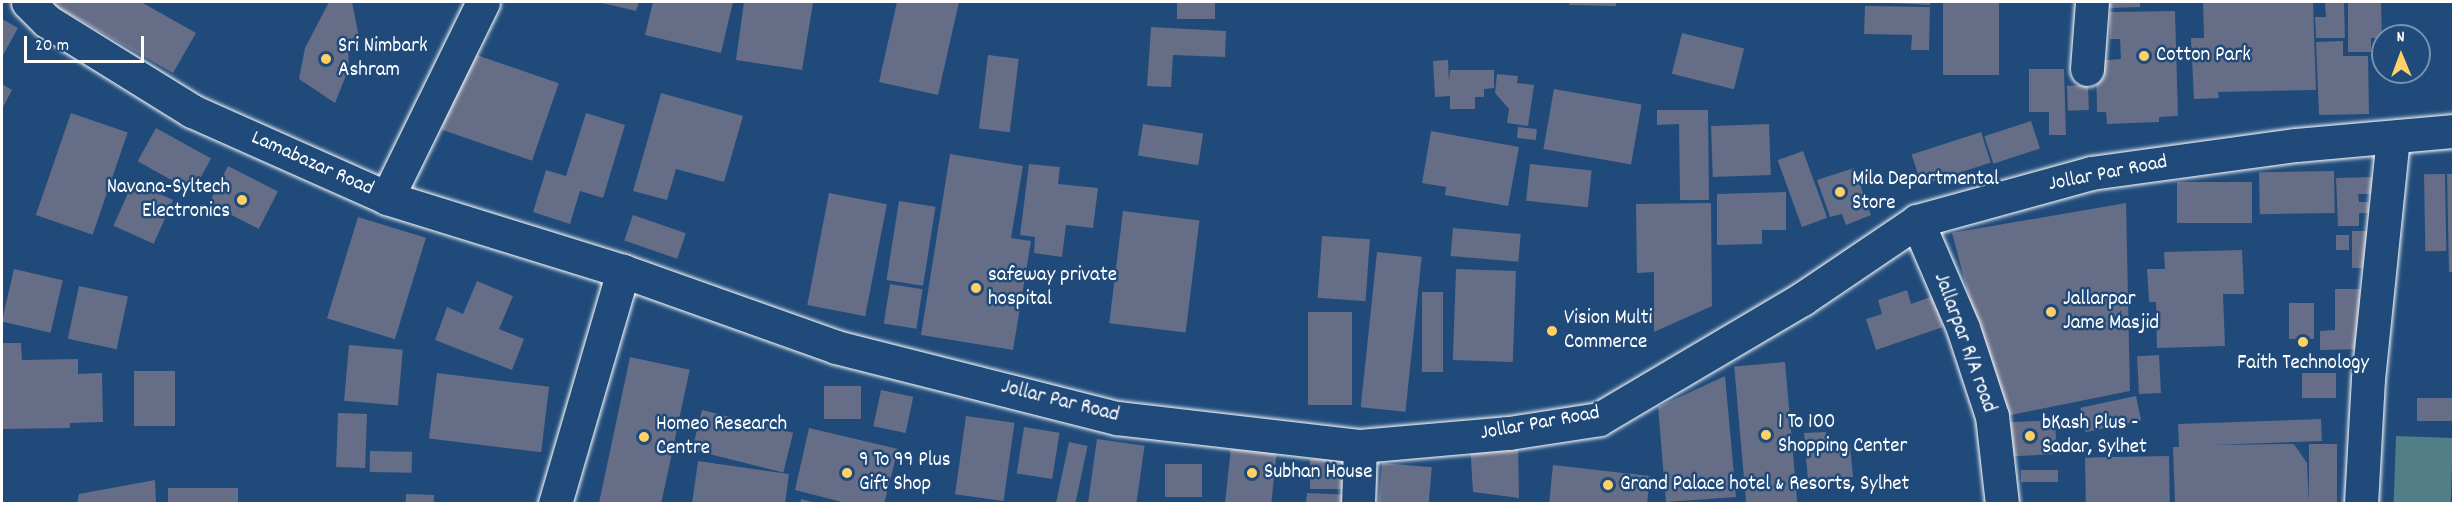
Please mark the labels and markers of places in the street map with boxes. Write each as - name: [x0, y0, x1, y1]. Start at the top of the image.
- place label: Sri Nimbark Ashram: [338, 34, 428, 84]
- place label: Cotton Park: [2156, 43, 2251, 69]
- marker: Cotton Park: [2137, 49, 2151, 63]
- marker: Sri Nimbark Ashram: [319, 52, 333, 66]
- place label: Mila Departmental Store: [1852, 167, 1999, 217]
- place label: Navana-Syltech Electronics: [107, 175, 230, 225]
- marker: Mila Departmental Store: [1833, 185, 1847, 199]
- marker: Navana-Syltech Electronics: [235, 193, 249, 207]
- place label: safeway private hospital: [988, 263, 1117, 313]
- marker: safeway private hospital: [969, 281, 983, 295]
- place label: Jallarpar Jame Masjid: [2063, 287, 2159, 337]
- marker: Jallarpar Jame Masjid: [2044, 305, 2058, 319]
- place label: Vision Multi Commerce: [1564, 306, 1652, 356]
- marker: Vision Multi Commerce: [1545, 324, 1559, 338]
- marker: Faith Technology: [2296, 335, 2310, 349]
- place label: Faith Technology: [2237, 351, 2369, 377]
- place label: 1 To 100 Shopping Center: [1778, 410, 1907, 460]
- place label: bKash Plus - Sadar, Sylhet: [2042, 411, 2147, 461]
- place label: Homeo Research Centre: [656, 412, 787, 462]
- marker: 1 To 100 Shopping Center: [1759, 428, 1773, 442]
- marker: bKash Plus - Sadar, Sylhet: [2023, 429, 2037, 443]
- marker: Homeo Research Centre: [637, 430, 651, 444]
- place label: 9 To 99 Plus Gift Shop: [859, 448, 951, 498]
- place label: Subhan House: [1264, 460, 1373, 486]
- marker: 9 To 99 Plus Gift Shop: [840, 466, 854, 480]
- marker: Subhan House: [1245, 466, 1259, 480]
- place label: Grand Palace hotel & Resorts, Sylhet: [1620, 472, 1909, 498]
- marker: Grand Palace hotel & Resorts, Sylhet: [1601, 478, 1615, 492]

